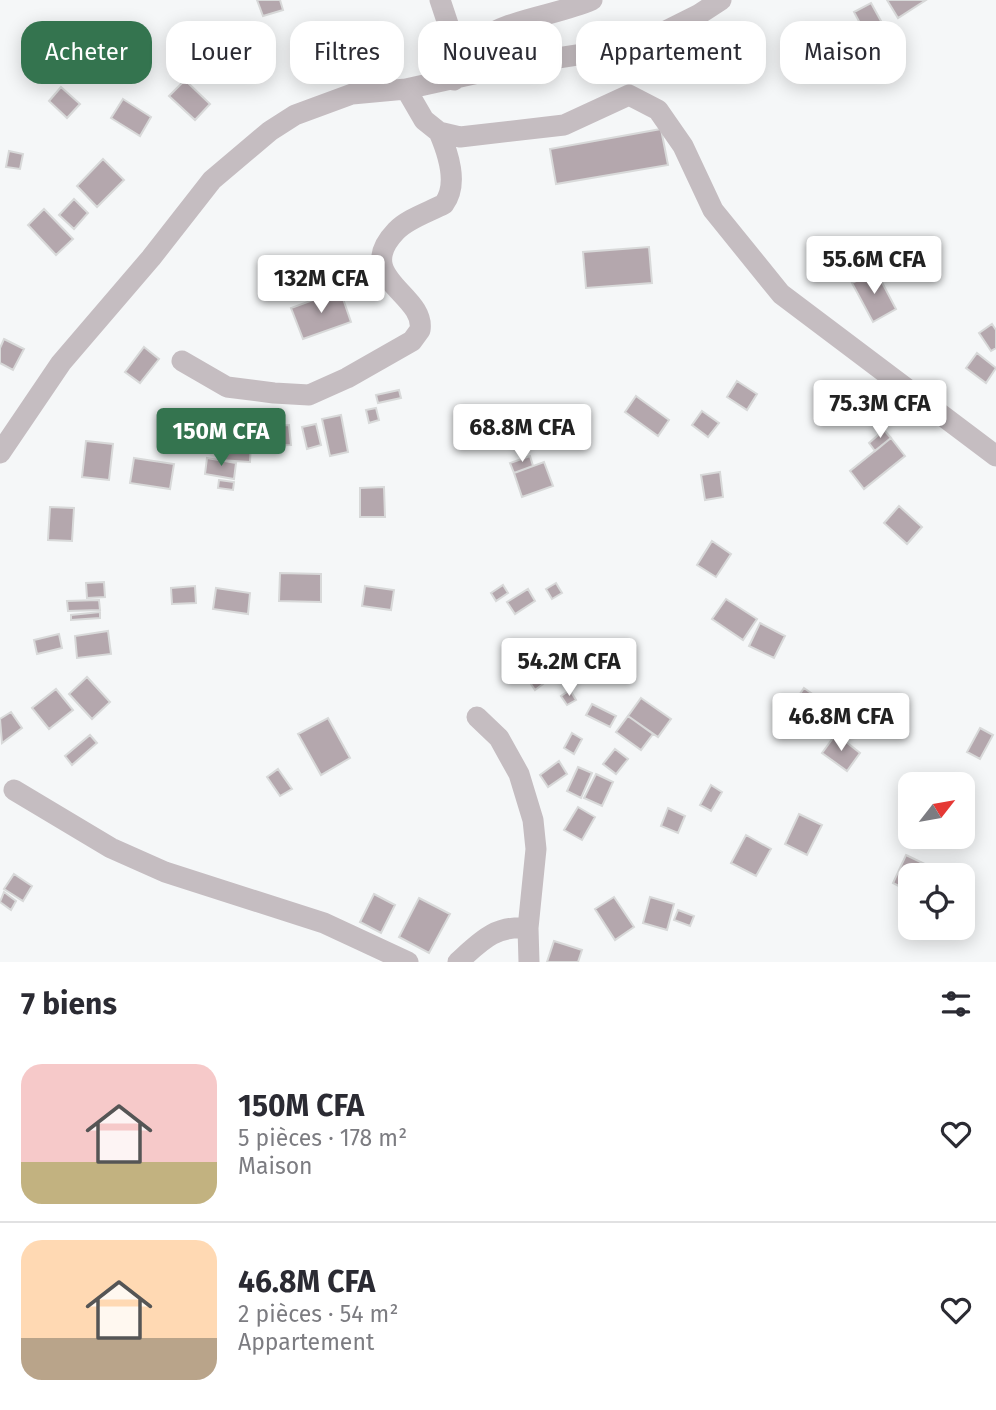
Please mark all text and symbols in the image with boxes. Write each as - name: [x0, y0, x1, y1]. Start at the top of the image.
- chip: Acheter: [21, 21, 152, 84]
- chip: Louer: [166, 21, 276, 84]
- chip: Filtres: [290, 21, 404, 84]
- chip: Nouveau: [418, 21, 562, 84]
- chip: Appartement: [576, 21, 766, 84]
- chip: Maison: [780, 21, 906, 84]
- pin: 55.6M CFA: [794, 236, 954, 296]
- text: 55.6M CFA: [822, 245, 926, 273]
- pin: 132M CFA: [249, 256, 393, 315]
- text: 132M CFA: [274, 264, 368, 292]
- pin: 75.3M CFA: [800, 380, 960, 440]
- text: 75.3M CFA: [829, 389, 931, 417]
- pin: 68.8M CFA: [442, 405, 602, 464]
- pin: 150M CFA: [149, 408, 293, 468]
- text: 68.8M CFA: [469, 413, 575, 441]
- text: 150M CFA: [173, 417, 269, 445]
- pin: 54.2M CFA: [489, 638, 649, 698]
- text: 54.2M CFA: [517, 647, 621, 675]
- pin: 46.8M CFA: [761, 694, 921, 753]
- text: 46.8M CFA: [788, 702, 894, 730]
- north arrow: [898, 772, 975, 849]
- map controls: [898, 772, 975, 940]
- button: locate: [898, 863, 975, 940]
- icon: filters: [937, 985, 975, 1023]
- text: 7 biens: [21, 986, 117, 1022]
- text: 150M CFA: [238, 1088, 364, 1124]
- icon: home: [77, 1092, 161, 1176]
- icon: heart: [937, 1115, 975, 1153]
- text: 5 pièces · 178 m²: [238, 1124, 407, 1152]
- text: Maison: [238, 1152, 313, 1180]
- text: 46.8M CFA: [238, 1264, 375, 1300]
- icon: home: [77, 1268, 161, 1352]
- icon: heart: [937, 1291, 975, 1329]
- text: 2 pièces · 54 m²: [238, 1300, 398, 1328]
- text: Appartement: [238, 1328, 374, 1356]

